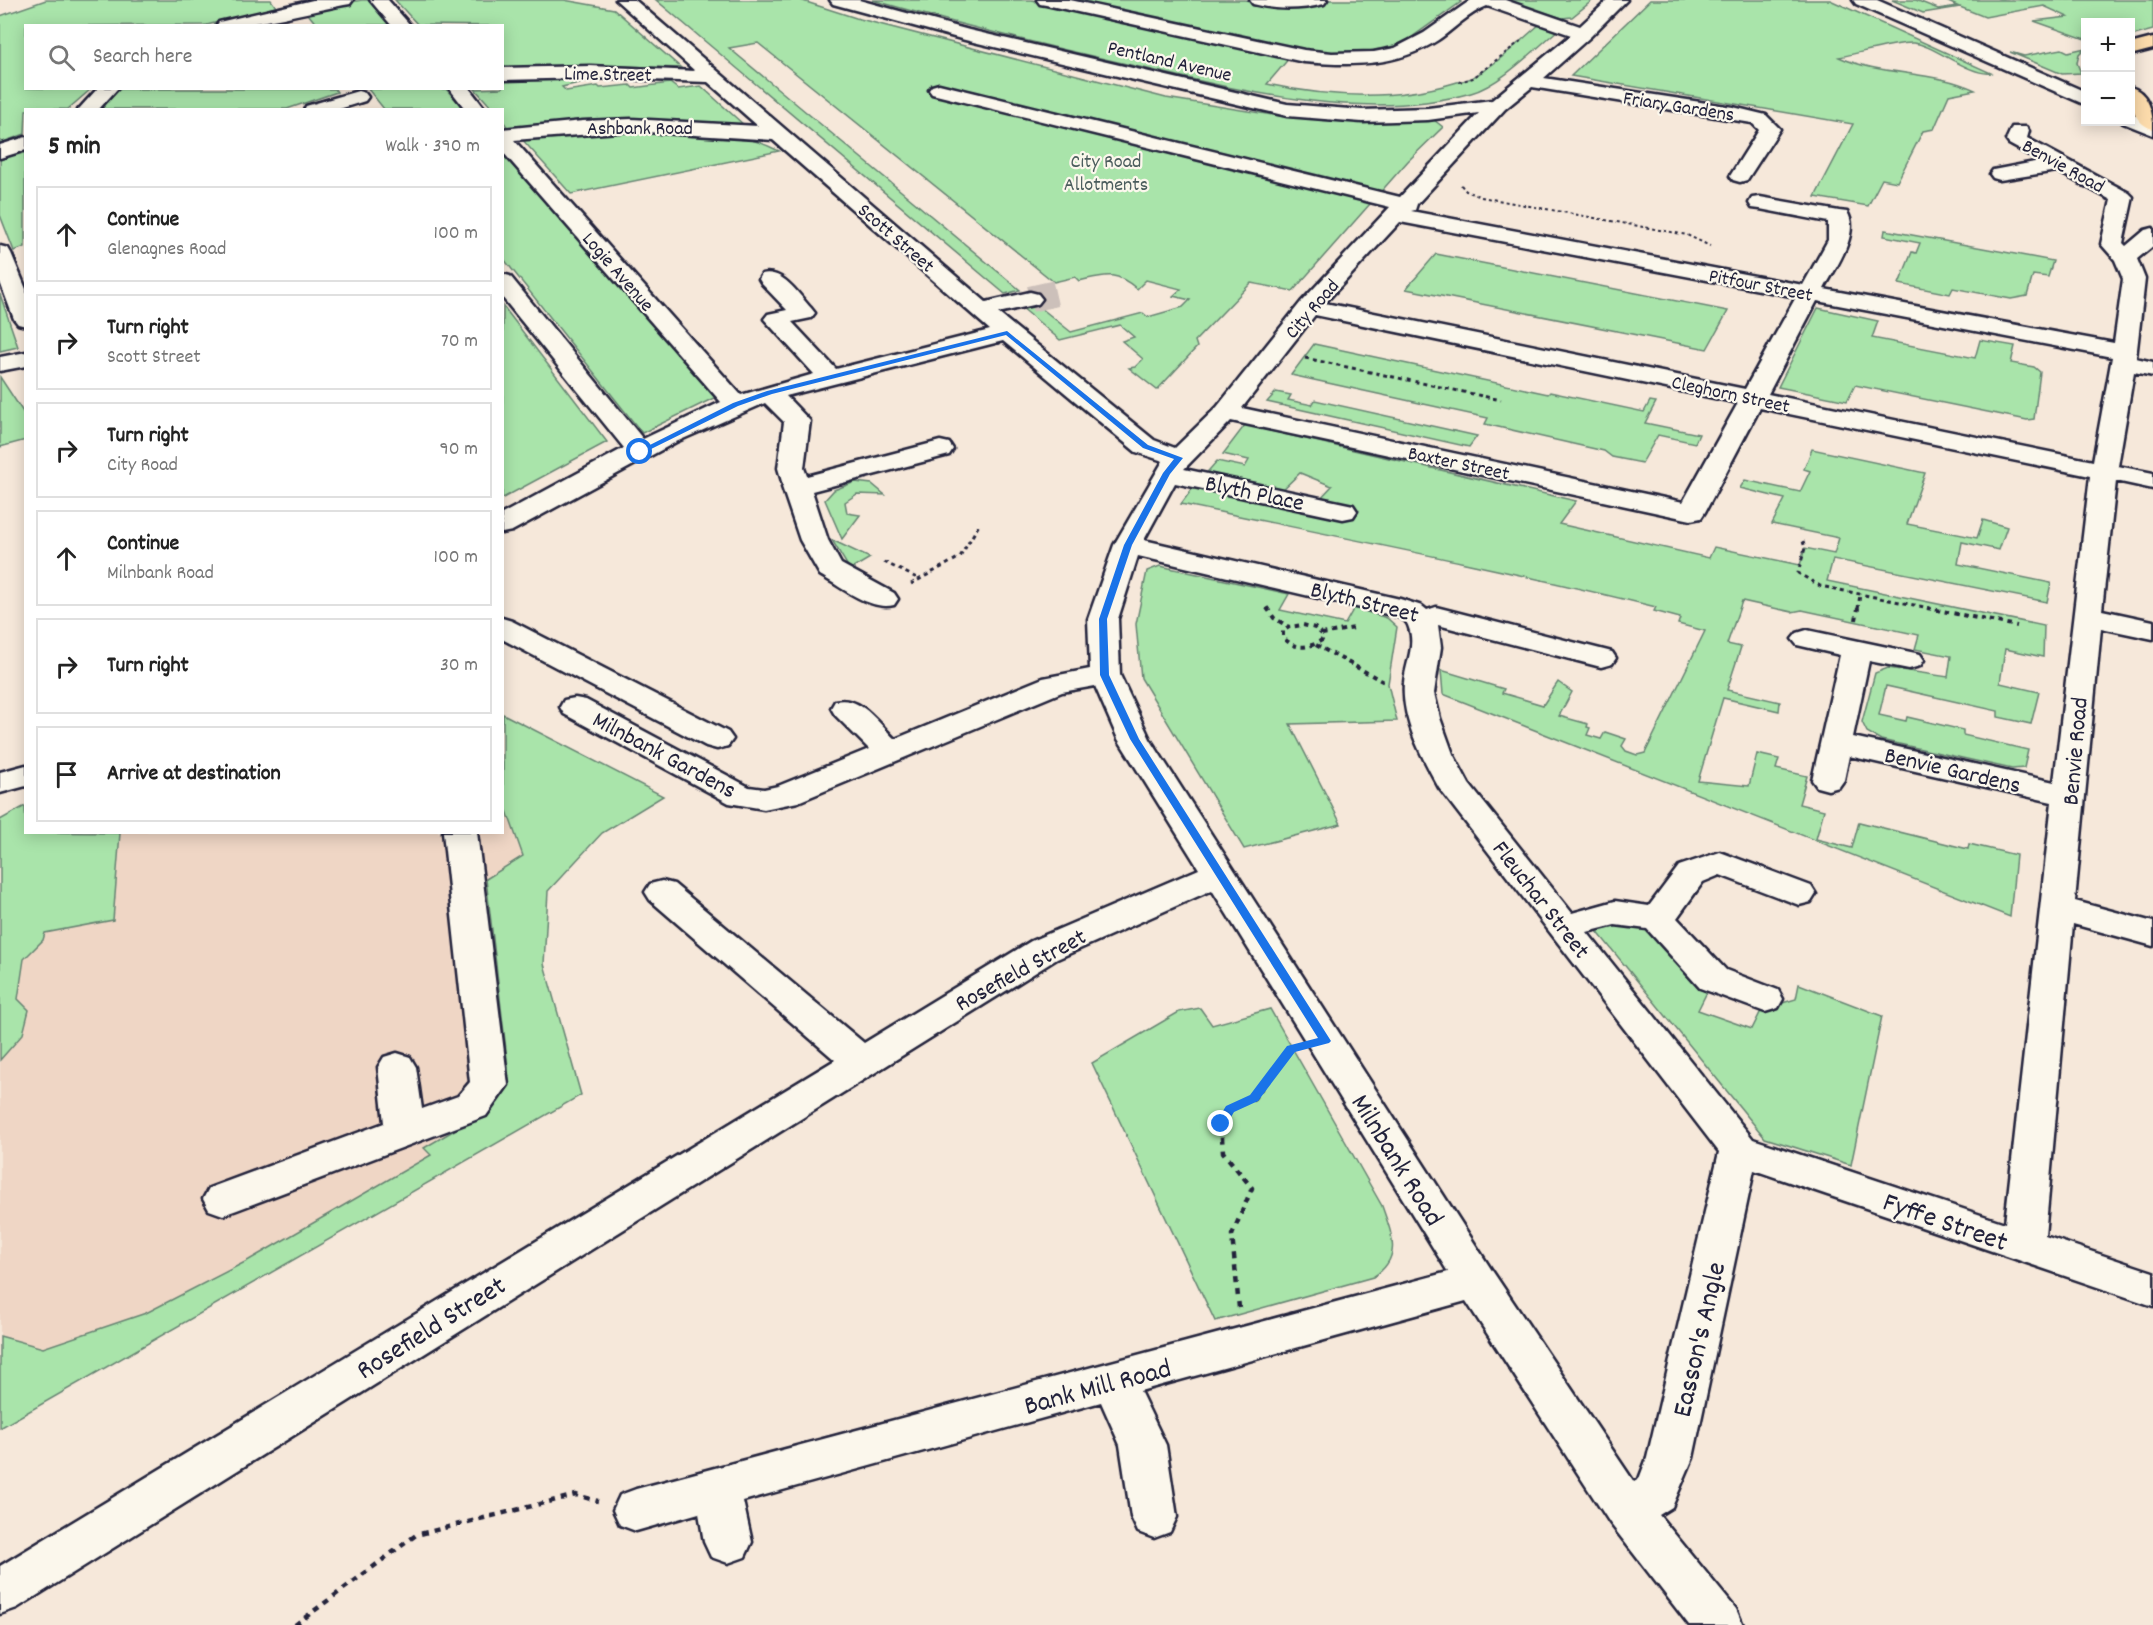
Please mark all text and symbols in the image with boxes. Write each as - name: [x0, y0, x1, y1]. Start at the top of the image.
- map controls: [2081, 18, 2135, 126]
- button: +: [2081, 18, 2135, 72]
- search box: [24, 24, 504, 90]
- street label: Pentland Avenue: [1105, 35, 1234, 91]
- icon: search: [45, 41, 78, 74]
- text: Search here: [93, 42, 192, 73]
- street label: Lime Street: [564, 61, 652, 91]
- button: −: [2081, 72, 2135, 126]
- street label: Friary Gardens: [1621, 85, 1736, 131]
- street label: Ashbank Road: [587, 116, 693, 144]
- text: 5 min: [48, 129, 101, 166]
- text: Walk · 390 m: [385, 133, 480, 161]
- street label: Benvie Road: [2016, 133, 2109, 202]
- park label: City Road Allotments: [1064, 149, 1148, 200]
- street label: Scott Street: [850, 198, 940, 281]
- text: Continue: [107, 205, 179, 236]
- icon: ahead: [50, 218, 83, 251]
- text: 100 m: [434, 220, 478, 248]
- street label: Logie Avenue: [574, 227, 659, 319]
- text: Glenagnes Road: [107, 236, 226, 264]
- street label: Pitfour Street: [1706, 263, 1815, 311]
- street label: City Road: [1279, 274, 1347, 346]
- text: Turn right: [107, 313, 189, 344]
- icon: right: [50, 326, 83, 359]
- text: 70 m: [441, 328, 478, 356]
- text: Scott Street: [107, 344, 201, 372]
- street label: Cleghorn Street: [1669, 370, 1792, 422]
- text: Turn right: [107, 421, 189, 452]
- icon: right: [50, 434, 83, 467]
- text: 90 m: [440, 436, 478, 464]
- route start: [626, 438, 652, 464]
- street label: Baxter Street: [1405, 441, 1512, 489]
- text: City Road: [107, 452, 178, 480]
- street label: Blyth Place: [1202, 468, 1307, 522]
- text: Continue: [107, 529, 179, 560]
- icon: ahead: [50, 542, 83, 575]
- text: 100 m: [434, 544, 478, 572]
- text: Milnbank Road: [107, 560, 214, 588]
- street label: Blyth Street: [1307, 574, 1422, 634]
- icon: right: [50, 650, 83, 683]
- text: Turn right: [107, 651, 189, 682]
- text: 30 m: [440, 652, 478, 680]
- street label: Benvie Road: [2055, 696, 2099, 807]
- street label: Milnbank Gardens: [586, 704, 742, 809]
- street label: Benvie Gardens: [1881, 740, 2024, 804]
- icon: arrive: [50, 758, 83, 791]
- text: Arrive at destination: [107, 759, 281, 790]
- street label: Fleuchar Street: [1483, 834, 1597, 967]
- street label: Rosefield Street: [950, 921, 1093, 1022]
- street label: Milnbank Road: [1338, 1088, 1451, 1236]
- route end: [1207, 1110, 1233, 1136]
- street label: Fyffe Street: [1877, 1185, 2012, 1265]
- street label: Easson's Angle: [1665, 1259, 1739, 1422]
- street label: Rosefield Street: [350, 1268, 515, 1392]
- street label: Bank Mill Road: [1020, 1351, 1176, 1429]

